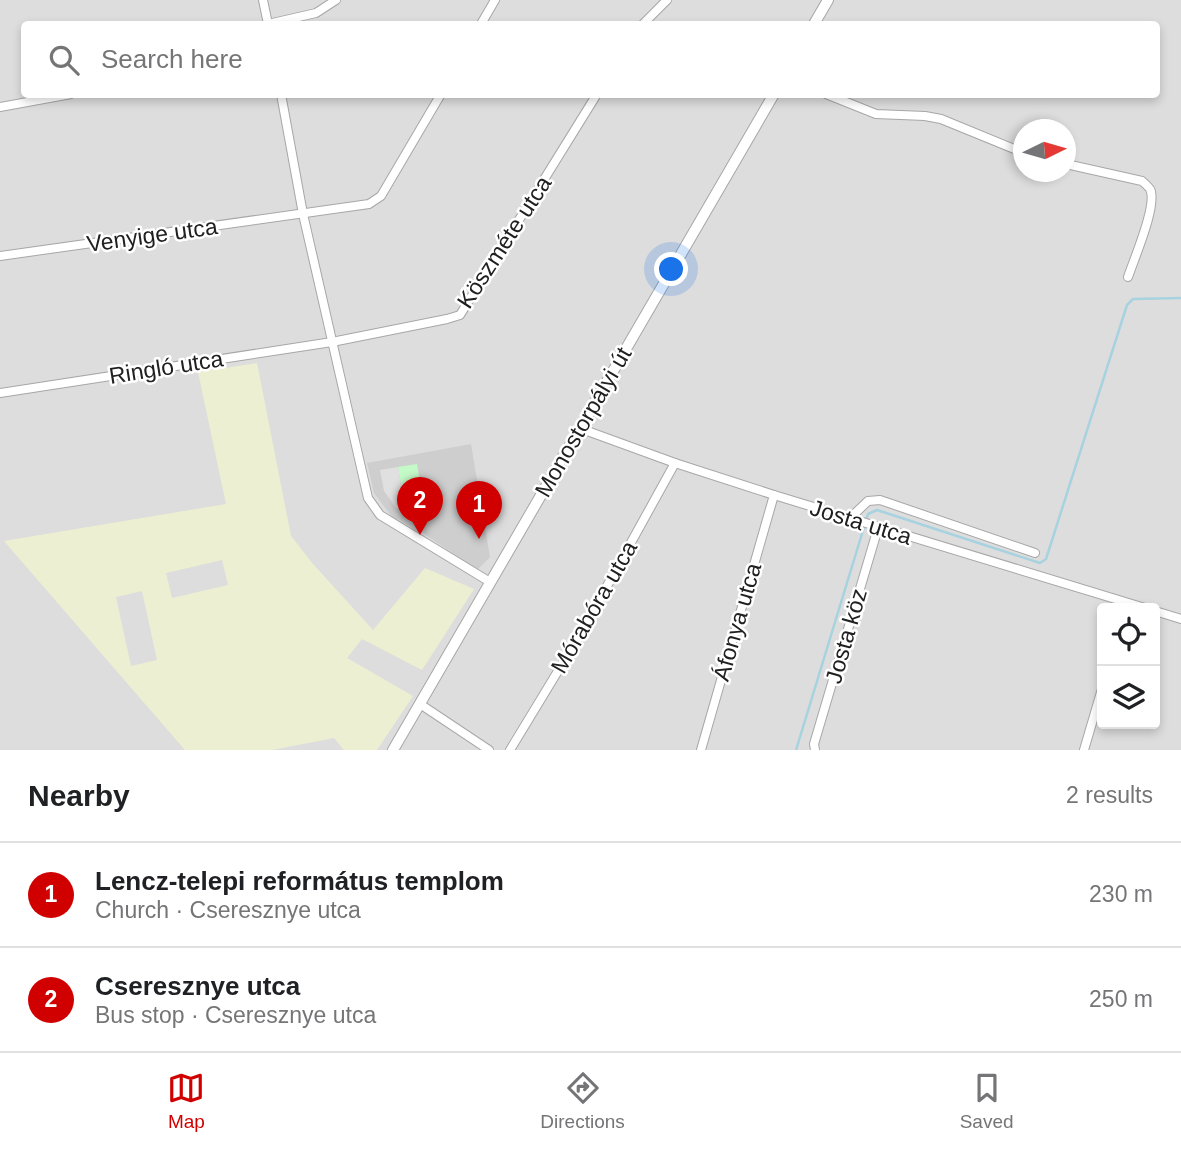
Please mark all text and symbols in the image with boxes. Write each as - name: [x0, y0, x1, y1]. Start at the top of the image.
- search box: [21, 21, 1160, 98]
- icon: search: [45, 41, 83, 79]
- text: Search here: [101, 44, 243, 74]
- north arrow: [1013, 119, 1076, 182]
- street label: Köszméte utca: [452, 171, 556, 313]
- street label: Venyige utca: [85, 213, 219, 257]
- your location: [654, 252, 688, 286]
- street label: Monostorpályi út: [530, 342, 637, 502]
- street label: Ringló utca: [107, 345, 225, 389]
- pin: 2: [397, 477, 443, 535]
- pin: 1: [456, 481, 502, 539]
- street label: Josta utca: [807, 494, 915, 550]
- street label: Mórabóra utca: [546, 536, 642, 678]
- street label: Áfonya utca: [708, 560, 766, 684]
- street label: Josta köz: [820, 586, 872, 686]
- map controls: [1097, 603, 1160, 729]
- button: locate: [1097, 603, 1160, 666]
- button: layers: [1097, 666, 1160, 729]
- text: Nearby: [28, 779, 130, 812]
- text: 2 results: [1066, 782, 1153, 808]
- text: Lencz-telepi református templom: [95, 866, 504, 896]
- text: 1: [45, 881, 57, 907]
- text: 230 m: [1089, 881, 1153, 907]
- text: Church · Cseresznye utca: [95, 897, 361, 923]
- text: Cseresznye utca: [95, 971, 300, 1001]
- text: 2: [45, 986, 57, 1012]
- text: 250 m: [1089, 986, 1153, 1012]
- text: Bus stop · Cseresznye utca: [95, 1002, 376, 1028]
- tab: Map: [167, 1069, 205, 1133]
- tab: Directions: [540, 1069, 625, 1133]
- tab: Saved: [960, 1069, 1014, 1133]

